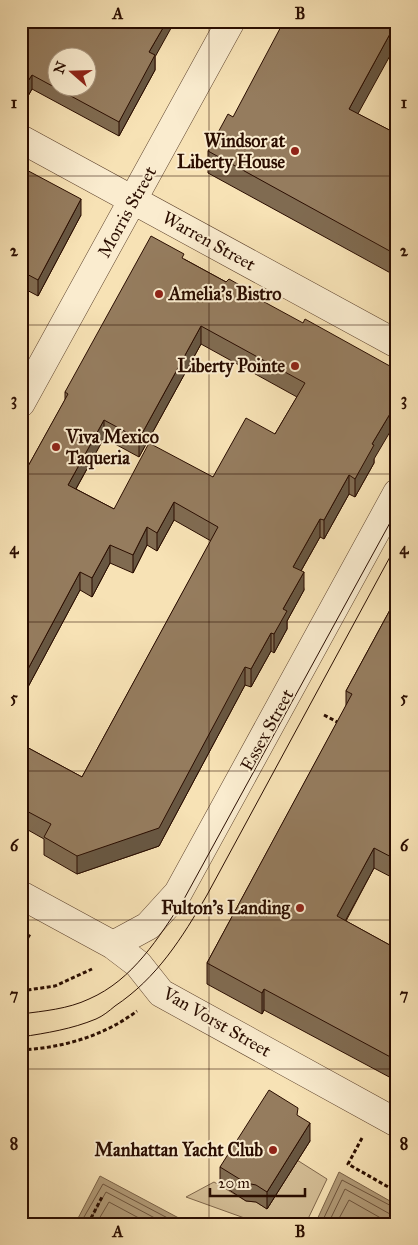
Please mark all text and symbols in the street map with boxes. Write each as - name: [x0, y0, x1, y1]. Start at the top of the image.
- text: A: [112, 4, 124, 23]
- text: B: [295, 4, 305, 23]
- north arrow: [48, 48, 98, 98]
- text: N: [50, 59, 70, 76]
- text: 1: [11, 93, 18, 112]
- text: 1: [401, 93, 408, 112]
- place label: Windsor at Liberty House: [177, 130, 286, 174]
- marker: Windsor at Liberty House: [289, 145, 301, 157]
- street label: Morris Street: [93, 162, 161, 262]
- street label: Warren Street: [159, 206, 260, 276]
- text: 2: [10, 241, 19, 260]
- text: 2: [400, 241, 409, 260]
- place label: Amelia's Bistro: [168, 283, 281, 305]
- marker: Amelia's Bistro: [153, 288, 165, 300]
- place label: Liberty Pointe: [178, 355, 285, 378]
- marker: Liberty Pointe: [289, 360, 301, 372]
- text: 3: [11, 390, 17, 410]
- text: 3: [401, 390, 407, 410]
- place label: Viva Mexico Taqueria: [65, 426, 159, 470]
- marker: Viva Mexico Taqueria: [50, 441, 62, 453]
- text: 4: [10, 539, 20, 559]
- text: 4: [400, 539, 410, 559]
- street label: Essex Street: [236, 685, 299, 775]
- text: 5: [10, 688, 18, 707]
- text: 5: [400, 688, 408, 707]
- text: 6: [10, 836, 19, 855]
- text: 6: [400, 836, 409, 855]
- place label: Fulton's Landing: [161, 897, 291, 920]
- marker: Fulton's Landing: [294, 902, 306, 914]
- street label: Van Vorst Street: [158, 982, 275, 1062]
- text: 7: [10, 985, 19, 1004]
- text: 7: [400, 985, 409, 1004]
- text: 8: [10, 1134, 18, 1153]
- text: 8: [400, 1134, 408, 1153]
- place label: Manhattan Yacht Club: [95, 1139, 263, 1161]
- marker: Manhattan Yacht Club: [267, 1144, 279, 1156]
- scale bar: [210, 1165, 306, 1197]
- text: 20 m: [218, 1174, 250, 1192]
- text: A: [112, 1222, 124, 1241]
- text: B: [295, 1222, 305, 1241]

